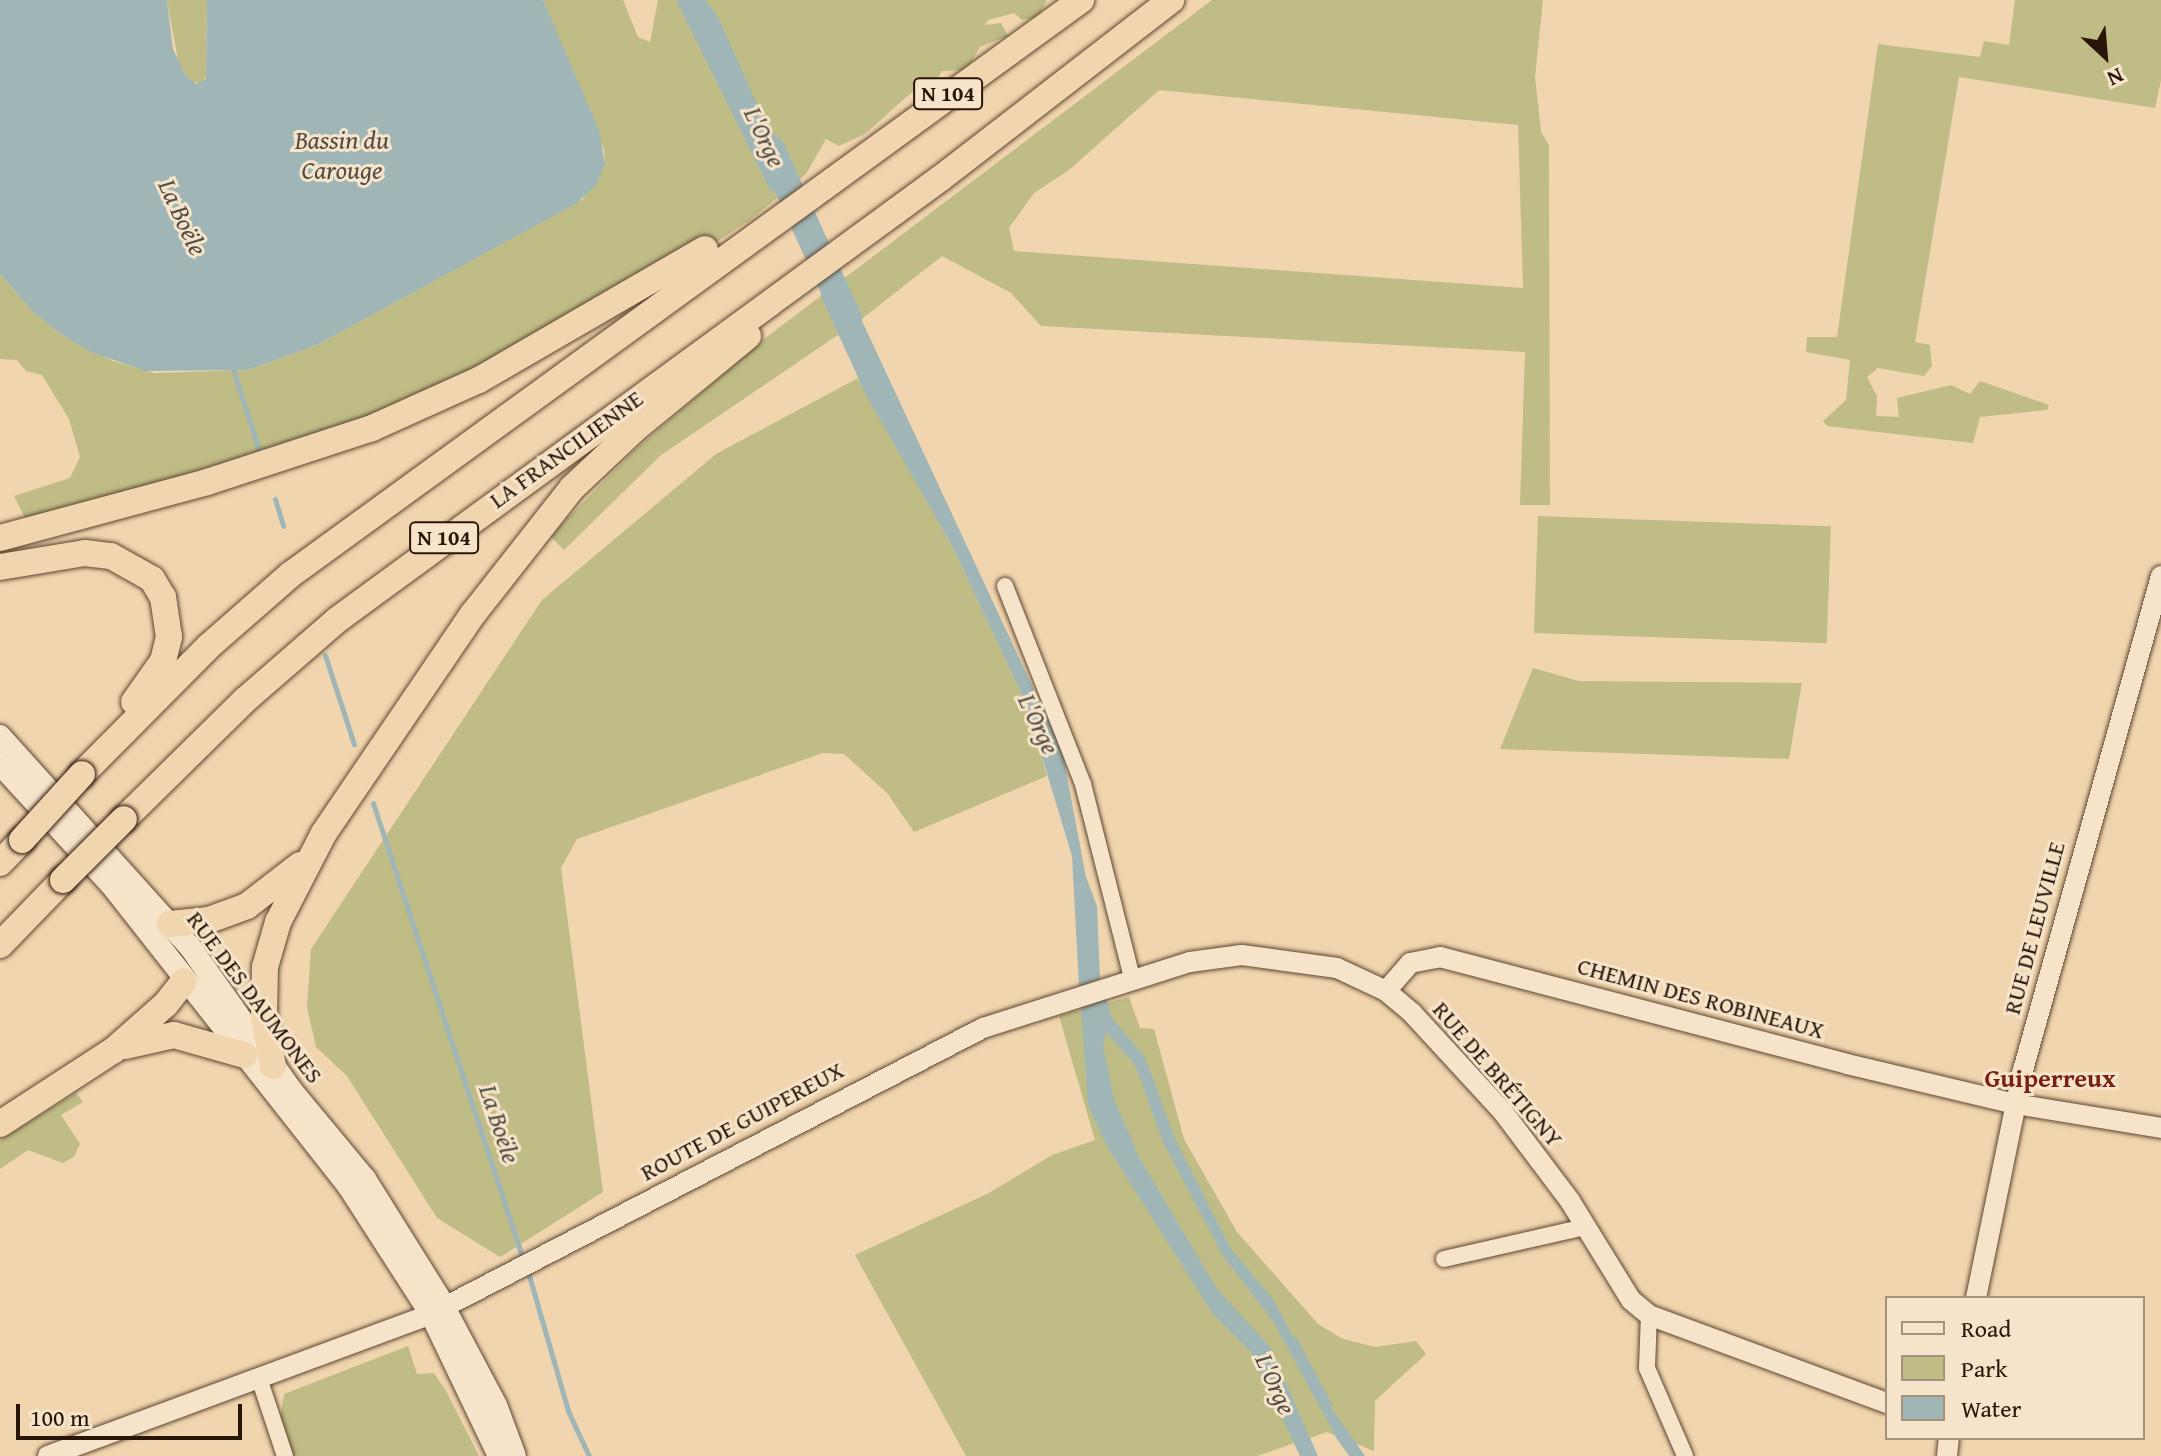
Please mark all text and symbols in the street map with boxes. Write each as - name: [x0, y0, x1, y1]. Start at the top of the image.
- north arrow: [2065, 16, 2145, 96]
- text: N: [2102, 60, 2129, 95]
- road number: N 104: [912, 76, 984, 112]
- water label: L'Orge: [737, 102, 793, 172]
- water label: Bassin du Carouge: [295, 124, 389, 186]
- water label: La Boële: [152, 174, 214, 260]
- street label: LA FRANCILIENNE: [484, 384, 648, 514]
- road number: N 104: [408, 520, 480, 556]
- water label: L'Orge: [1011, 689, 1067, 759]
- street label: RUE DE LEUVILLE: [1997, 839, 2071, 1017]
- street label: RUE DES DAUMONES: [181, 905, 329, 1089]
- street label: CHEMIN DES ROBINEAUX: [1574, 951, 1828, 1045]
- street label: RUE DE BRÉTIGNY: [1427, 995, 1569, 1153]
- street label: ROUTE DE GUIPEREUX: [635, 1055, 849, 1187]
- district label: Guiperreux: [1984, 1062, 2116, 1094]
- water label: La Boële: [473, 1081, 527, 1167]
- legend: [1885, 1296, 2145, 1440]
- text: Road: [1961, 1311, 2011, 1346]
- water label: L'Orge: [1249, 1349, 1303, 1419]
- text: Park: [1961, 1351, 2007, 1386]
- scale bar: [20, 1388, 246, 1438]
- text: Water: [1961, 1391, 2021, 1426]
- text: 100 m: [30, 1400, 90, 1435]

